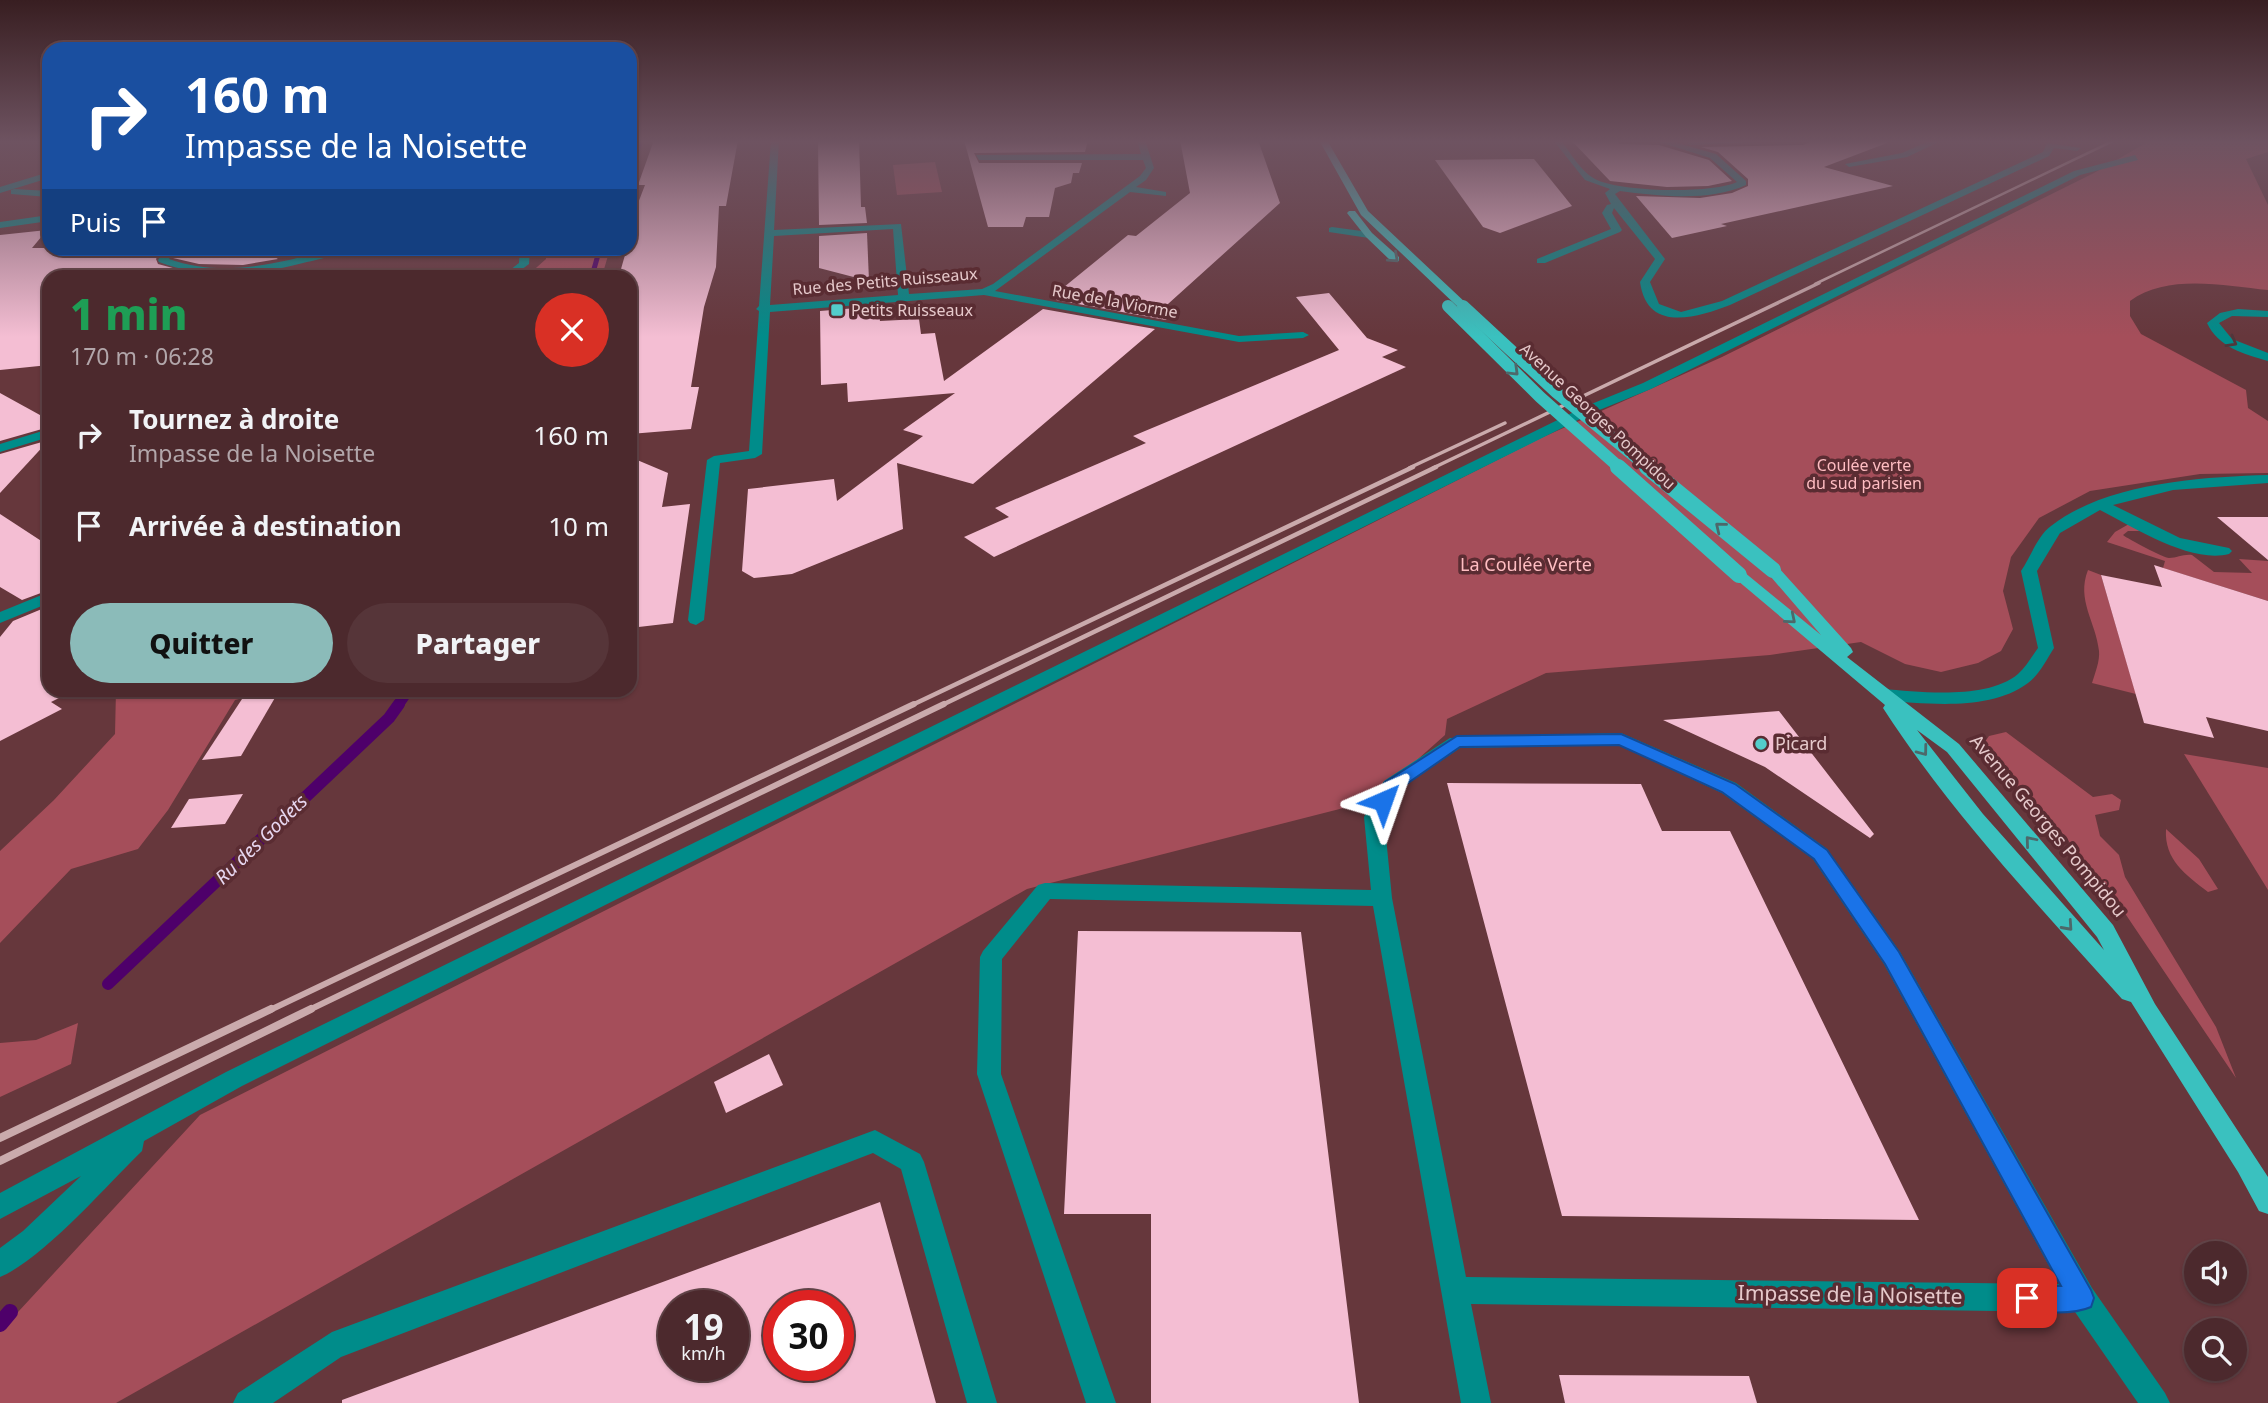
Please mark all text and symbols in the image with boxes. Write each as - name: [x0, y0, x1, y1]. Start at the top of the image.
- text: 160 m: [185, 61, 330, 127]
- icon: right: [70, 70, 161, 161]
- text: Impasse de la Noisette: [185, 124, 527, 167]
- icon: arrive: [135, 203, 173, 241]
- text: Puis: [70, 204, 121, 240]
- one-way arrow: [1386, 249, 1399, 262]
- street label: Rue des Petits Ruisseaux: [792, 262, 979, 300]
- street label: Rue de la Viorme: [1050, 279, 1180, 323]
- text: 1 min: [70, 285, 187, 342]
- button: close: [535, 293, 609, 367]
- place label: Petits Ruisseaux: [851, 299, 973, 321]
- marker: Petits Ruisseaux: [829, 302, 845, 318]
- one-way arrow: [2225, 334, 2238, 347]
- street label: Avenue Georges Pompidou: [1515, 338, 1681, 494]
- text: 170 m · 06:28: [70, 340, 214, 372]
- one-way arrow: [1506, 363, 1518, 375]
- text: Tournez à droite: [129, 401, 339, 437]
- icon: right: [70, 416, 108, 454]
- text: 160 m: [533, 417, 609, 453]
- text: Impasse de la Noisette: [129, 437, 375, 469]
- park label: Coulée verte du sud parisien: [1806, 454, 1922, 494]
- icon: arrive: [70, 507, 108, 545]
- text: Arrivée à destination: [129, 508, 402, 544]
- text: 10 m: [548, 508, 609, 544]
- one-way arrow: [1715, 522, 1727, 535]
- park label: La Coulée Verte: [1460, 552, 1592, 576]
- button: Quitter: [70, 603, 333, 683]
- button: Partager: [347, 603, 609, 683]
- one-way arrow: [1783, 611, 1796, 623]
- street label: Avenue Georges Pompidou: [1965, 729, 2132, 922]
- place label: Picard: [1775, 731, 1827, 755]
- marker: Picard: [1753, 736, 1769, 752]
- one-way arrow: [1914, 743, 1927, 756]
- position arrow: [1346, 764, 1420, 838]
- water label: Ru des Godets: [209, 788, 313, 890]
- one-way arrow: [2026, 836, 2038, 849]
- one-way arrow: [2060, 918, 2073, 931]
- map controls: [2184, 1241, 2247, 1381]
- button: sound: [2184, 1241, 2247, 1304]
- pin: [1997, 1268, 2057, 1328]
- street label: Impasse de la Noisette: [1737, 1278, 1963, 1310]
- icon: arrive: [2008, 1279, 2046, 1317]
- speed limit sign: 30: [763, 1290, 854, 1381]
- text: 19: [683, 1303, 724, 1350]
- button: search: [2184, 1318, 2247, 1381]
- text: km/h: [681, 1341, 726, 1365]

